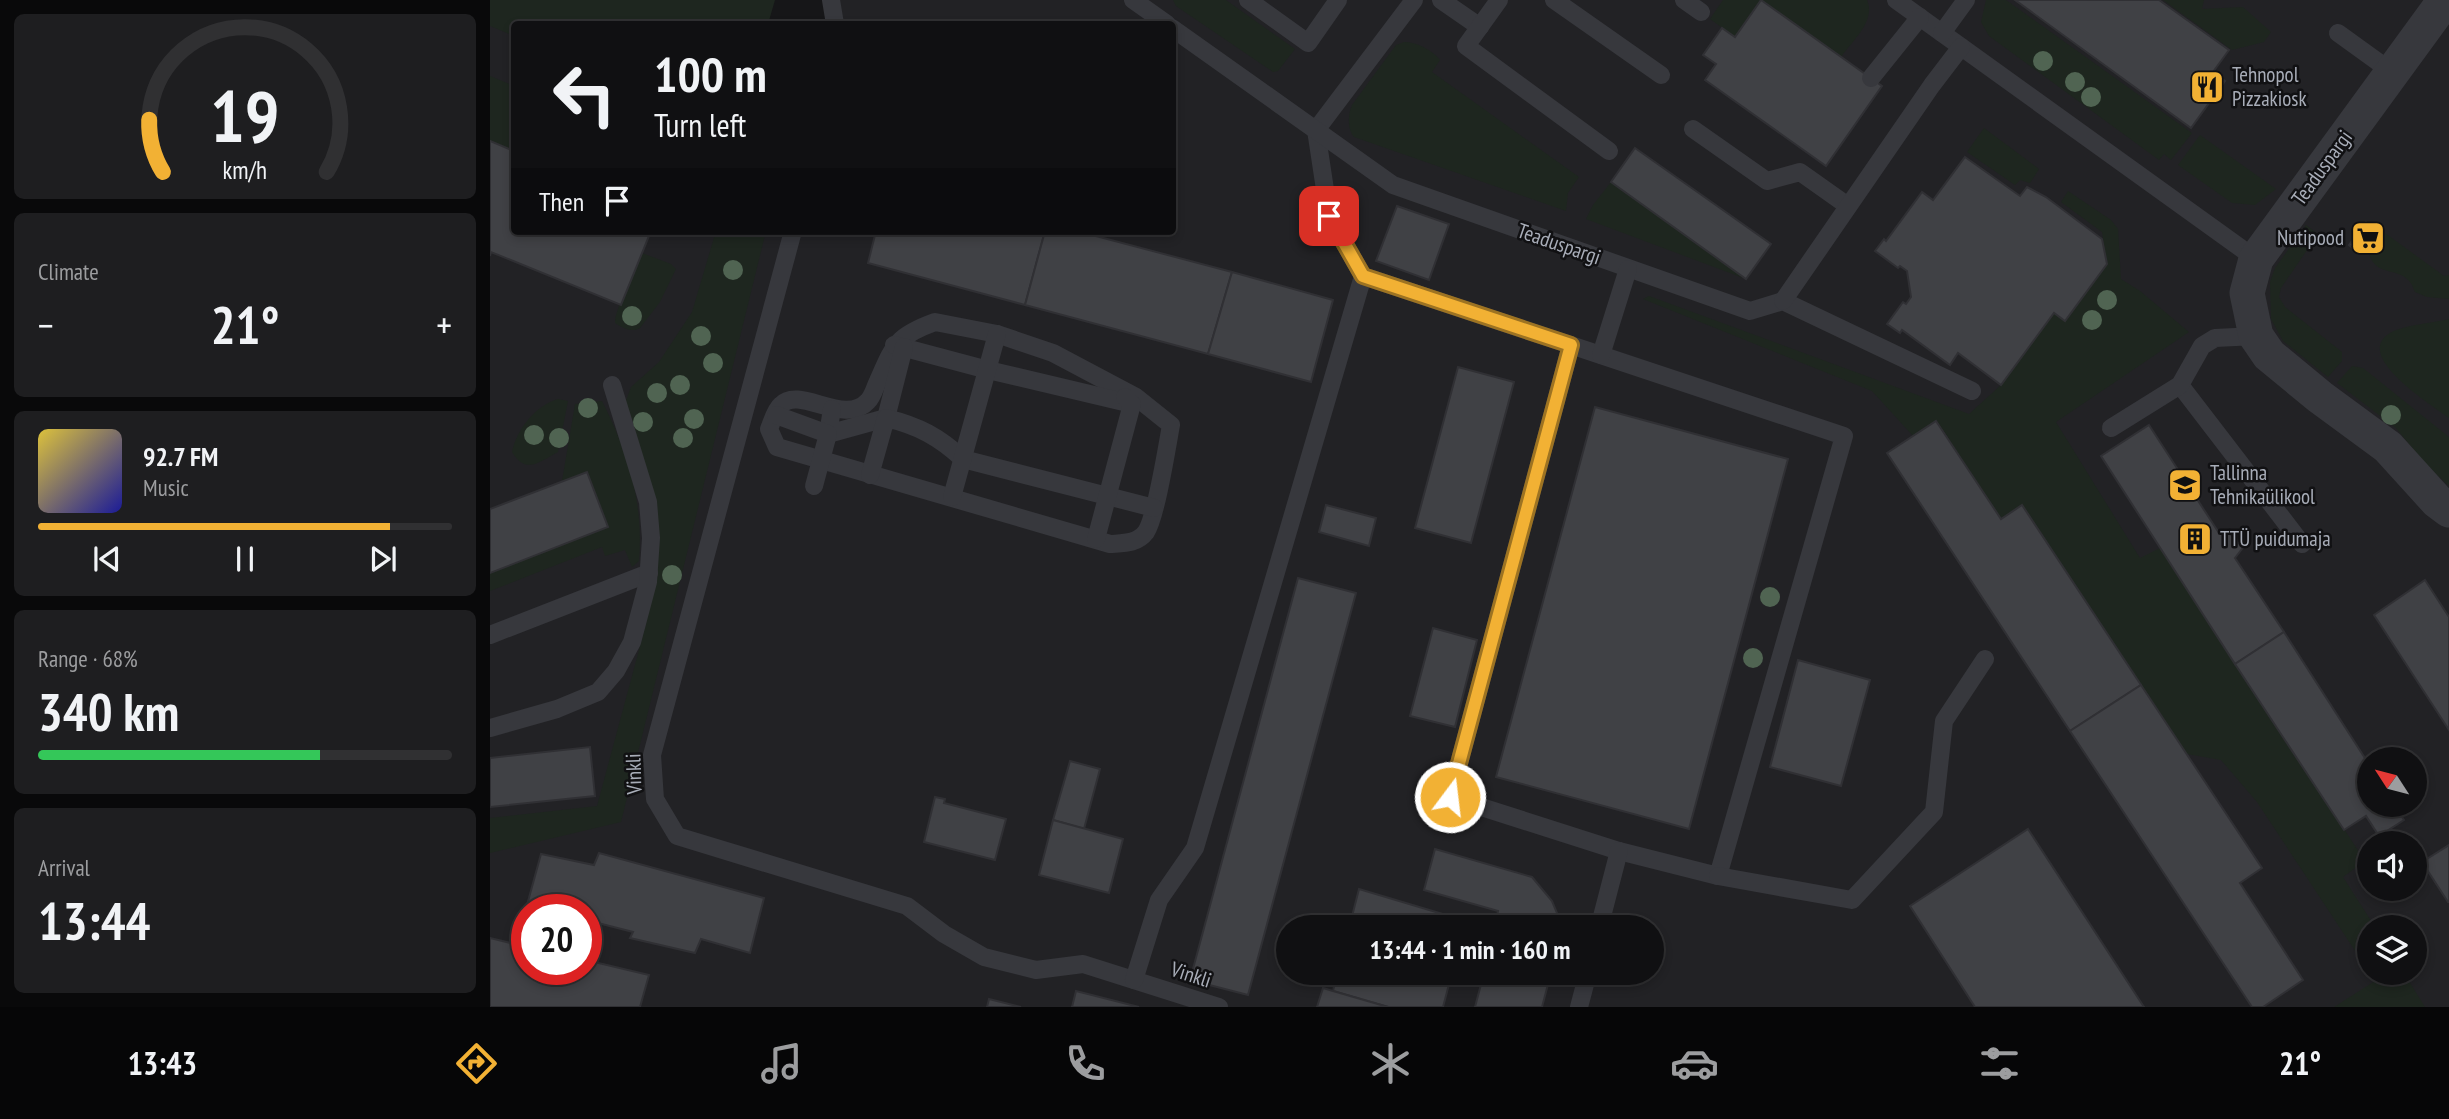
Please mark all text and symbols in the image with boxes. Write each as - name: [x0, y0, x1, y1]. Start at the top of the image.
- text: 100 m: [654, 42, 767, 106]
- icon: left: [539, 49, 630, 140]
- place label: Tehnopol Pizzakiosk: [2232, 61, 2307, 112]
- restaurant icon: Tehnopol Pizzakiosk: [2188, 68, 2226, 106]
- text: 19: [210, 69, 280, 163]
- text: Turn left: [654, 104, 746, 146]
- street label: Teaduspargi: [2285, 125, 2358, 211]
- text: km/h: [223, 154, 267, 186]
- icon: arrive: [598, 182, 636, 220]
- text: Then: [539, 185, 584, 218]
- pin: [1299, 186, 1359, 246]
- icon: arrive: [1310, 197, 1348, 235]
- street label: Teaduspargi: [1514, 217, 1604, 270]
- supermarket icon: Nutipood: [2349, 219, 2387, 257]
- place label: Nutipood: [2277, 224, 2344, 251]
- text: Climate: [38, 257, 99, 286]
- text: 21°: [211, 291, 279, 358]
- text: −: [38, 300, 54, 349]
- text: +: [436, 300, 452, 349]
- text: 92.7 FM: [143, 440, 218, 473]
- place label: Tallinna Tehnikaülikool: [2210, 459, 2315, 510]
- school or university icon: Tallinna Tehnikaülikool: [2166, 466, 2204, 504]
- text: Music: [143, 473, 189, 502]
- building icon: TTÜ puidumaja: [2176, 520, 2214, 558]
- place label: TTÜ puidumaja: [2220, 525, 2331, 552]
- icon: previous: [88, 540, 126, 578]
- icon: pause: [226, 540, 264, 578]
- icon: next: [364, 540, 402, 578]
- text: Range · 68%: [38, 644, 138, 673]
- text: 340 km: [38, 678, 179, 745]
- north arrow: [2357, 747, 2427, 817]
- map controls: [2357, 747, 2427, 985]
- street label: Vinkli: [619, 753, 648, 796]
- position arrow: [1413, 760, 1487, 834]
- button: sound: [2357, 831, 2427, 901]
- text: Arrival: [38, 853, 90, 882]
- text: 13:44: [38, 887, 150, 954]
- speed limit sign: 20: [511, 894, 602, 985]
- button: layers: [2357, 915, 2427, 985]
- text: 13:44 · 1 min · 160 m: [1370, 933, 1570, 966]
- street label: Vinkli: [1166, 955, 1215, 994]
- icon: directions: [452, 1039, 501, 1088]
- icon: music: [757, 1039, 806, 1088]
- icon: phone: [1061, 1039, 1110, 1088]
- icon: climate: [1366, 1039, 1415, 1088]
- icon: car: [1670, 1039, 1719, 1088]
- icon: filters: [1975, 1039, 2024, 1088]
- text: 13:43: [128, 1042, 197, 1084]
- text: 21°: [2279, 1042, 2321, 1084]

